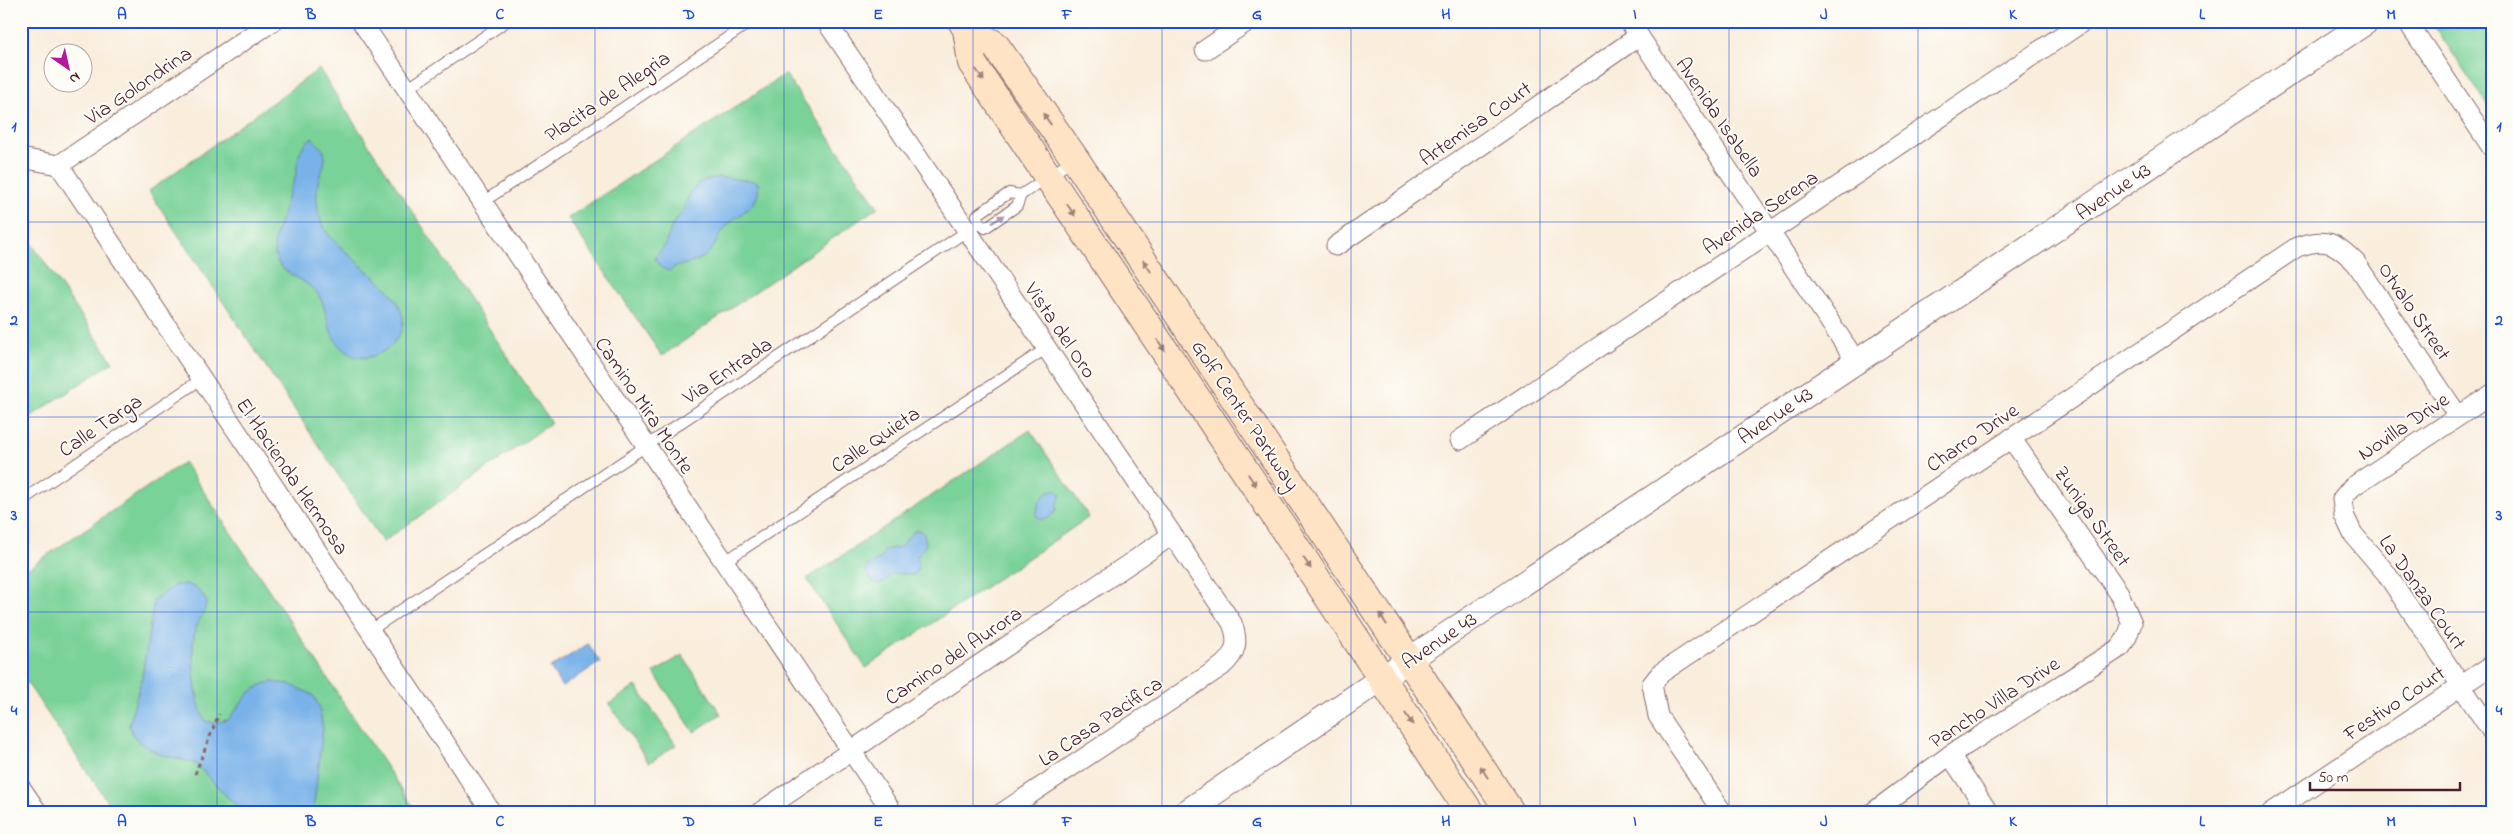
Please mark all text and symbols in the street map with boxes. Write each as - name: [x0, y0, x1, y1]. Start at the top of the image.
- text: A: [117, 3, 127, 27]
- text: B: [305, 3, 317, 27]
- text: C: [496, 3, 505, 27]
- text: D: [682, 3, 695, 27]
- text: E: [873, 3, 883, 27]
- text: F: [1061, 3, 1073, 27]
- text: G: [1252, 3, 1262, 27]
- text: H: [1441, 3, 1451, 27]
- text: I: [1633, 3, 1637, 27]
- text: J: [1820, 3, 1828, 27]
- text: K: [2009, 3, 2018, 27]
- text: L: [2199, 3, 2206, 27]
- text: M: [2386, 3, 2396, 27]
- street label: Via Golondrina: [79, 40, 199, 134]
- north arrow: [42, 42, 92, 92]
- street label: Placita de Alegria: [539, 44, 678, 153]
- street label: Avenida Isabella: [1667, 52, 1770, 184]
- text: N: [65, 66, 84, 89]
- one-way arrow: [975, 68, 985, 82]
- street label: Artemisa Court: [1414, 75, 1539, 175]
- one-way arrow: [1041, 113, 1052, 126]
- text: 1: [11, 115, 17, 139]
- text: 1: [2496, 115, 2502, 139]
- street label: Avenue 43: [2070, 156, 2158, 229]
- street label: Avenida Serena: [1697, 164, 1825, 264]
- one-way arrow: [1066, 203, 1076, 217]
- one-way arrow: [991, 214, 1005, 224]
- street label: Otvalo Street: [2369, 257, 2457, 367]
- one-way arrow: [1142, 260, 1151, 273]
- street label: Vista del Oro: [1016, 276, 1103, 385]
- text: 2: [9, 309, 18, 333]
- text: 2: [2494, 309, 2503, 333]
- street label: Via Entrada: [676, 331, 779, 413]
- street label: Camino Mira Monte: [586, 332, 701, 481]
- street label: Golf Center Parkway: [1181, 335, 1306, 499]
- one-way arrow: [1156, 338, 1166, 352]
- street label: Avenue 43: [1732, 380, 1820, 453]
- street label: Novilla Drive: [2352, 386, 2456, 469]
- street label: Calle Targa: [53, 388, 150, 467]
- street label: El Hacienda Hermosa: [228, 393, 355, 562]
- street label: Charro Drive: [1921, 396, 2026, 481]
- street label: Calle Quieta: [826, 400, 927, 482]
- street label: Zuniga Street: [2044, 461, 2137, 575]
- one-way arrow: [1247, 473, 1257, 487]
- text: 3: [10, 504, 18, 528]
- text: 3: [2495, 504, 2503, 528]
- street label: La Danza Court: [2370, 529, 2472, 657]
- one-way arrow: [1302, 557, 1312, 570]
- street label: Camino del Aurora: [880, 600, 1029, 714]
- street label: Avenue 43: [1396, 605, 1484, 678]
- one-way arrow: [1378, 612, 1388, 625]
- street label: Pancho Villa Drive: [1924, 650, 2067, 757]
- street label: Festivo Court: [2337, 660, 2452, 750]
- street label: La Casa Pacifica: [1033, 670, 1169, 775]
- text: 4: [10, 699, 18, 723]
- text: 4: [2495, 699, 2503, 723]
- one-way arrow: [1404, 712, 1413, 726]
- scale bar: [2310, 759, 2460, 791]
- one-way arrow: [1480, 765, 1489, 779]
- text: 50 m: [2318, 767, 2349, 789]
- text: A: [117, 810, 127, 834]
- text: B: [305, 810, 317, 834]
- text: C: [496, 810, 505, 834]
- text: D: [682, 810, 695, 834]
- text: E: [873, 810, 883, 834]
- text: F: [1061, 810, 1073, 834]
- text: G: [1252, 810, 1262, 834]
- text: H: [1441, 810, 1451, 834]
- text: I: [1633, 810, 1637, 834]
- text: J: [1820, 810, 1828, 834]
- text: K: [2009, 810, 2018, 834]
- text: L: [2199, 810, 2206, 834]
- text: M: [2386, 810, 2396, 834]

